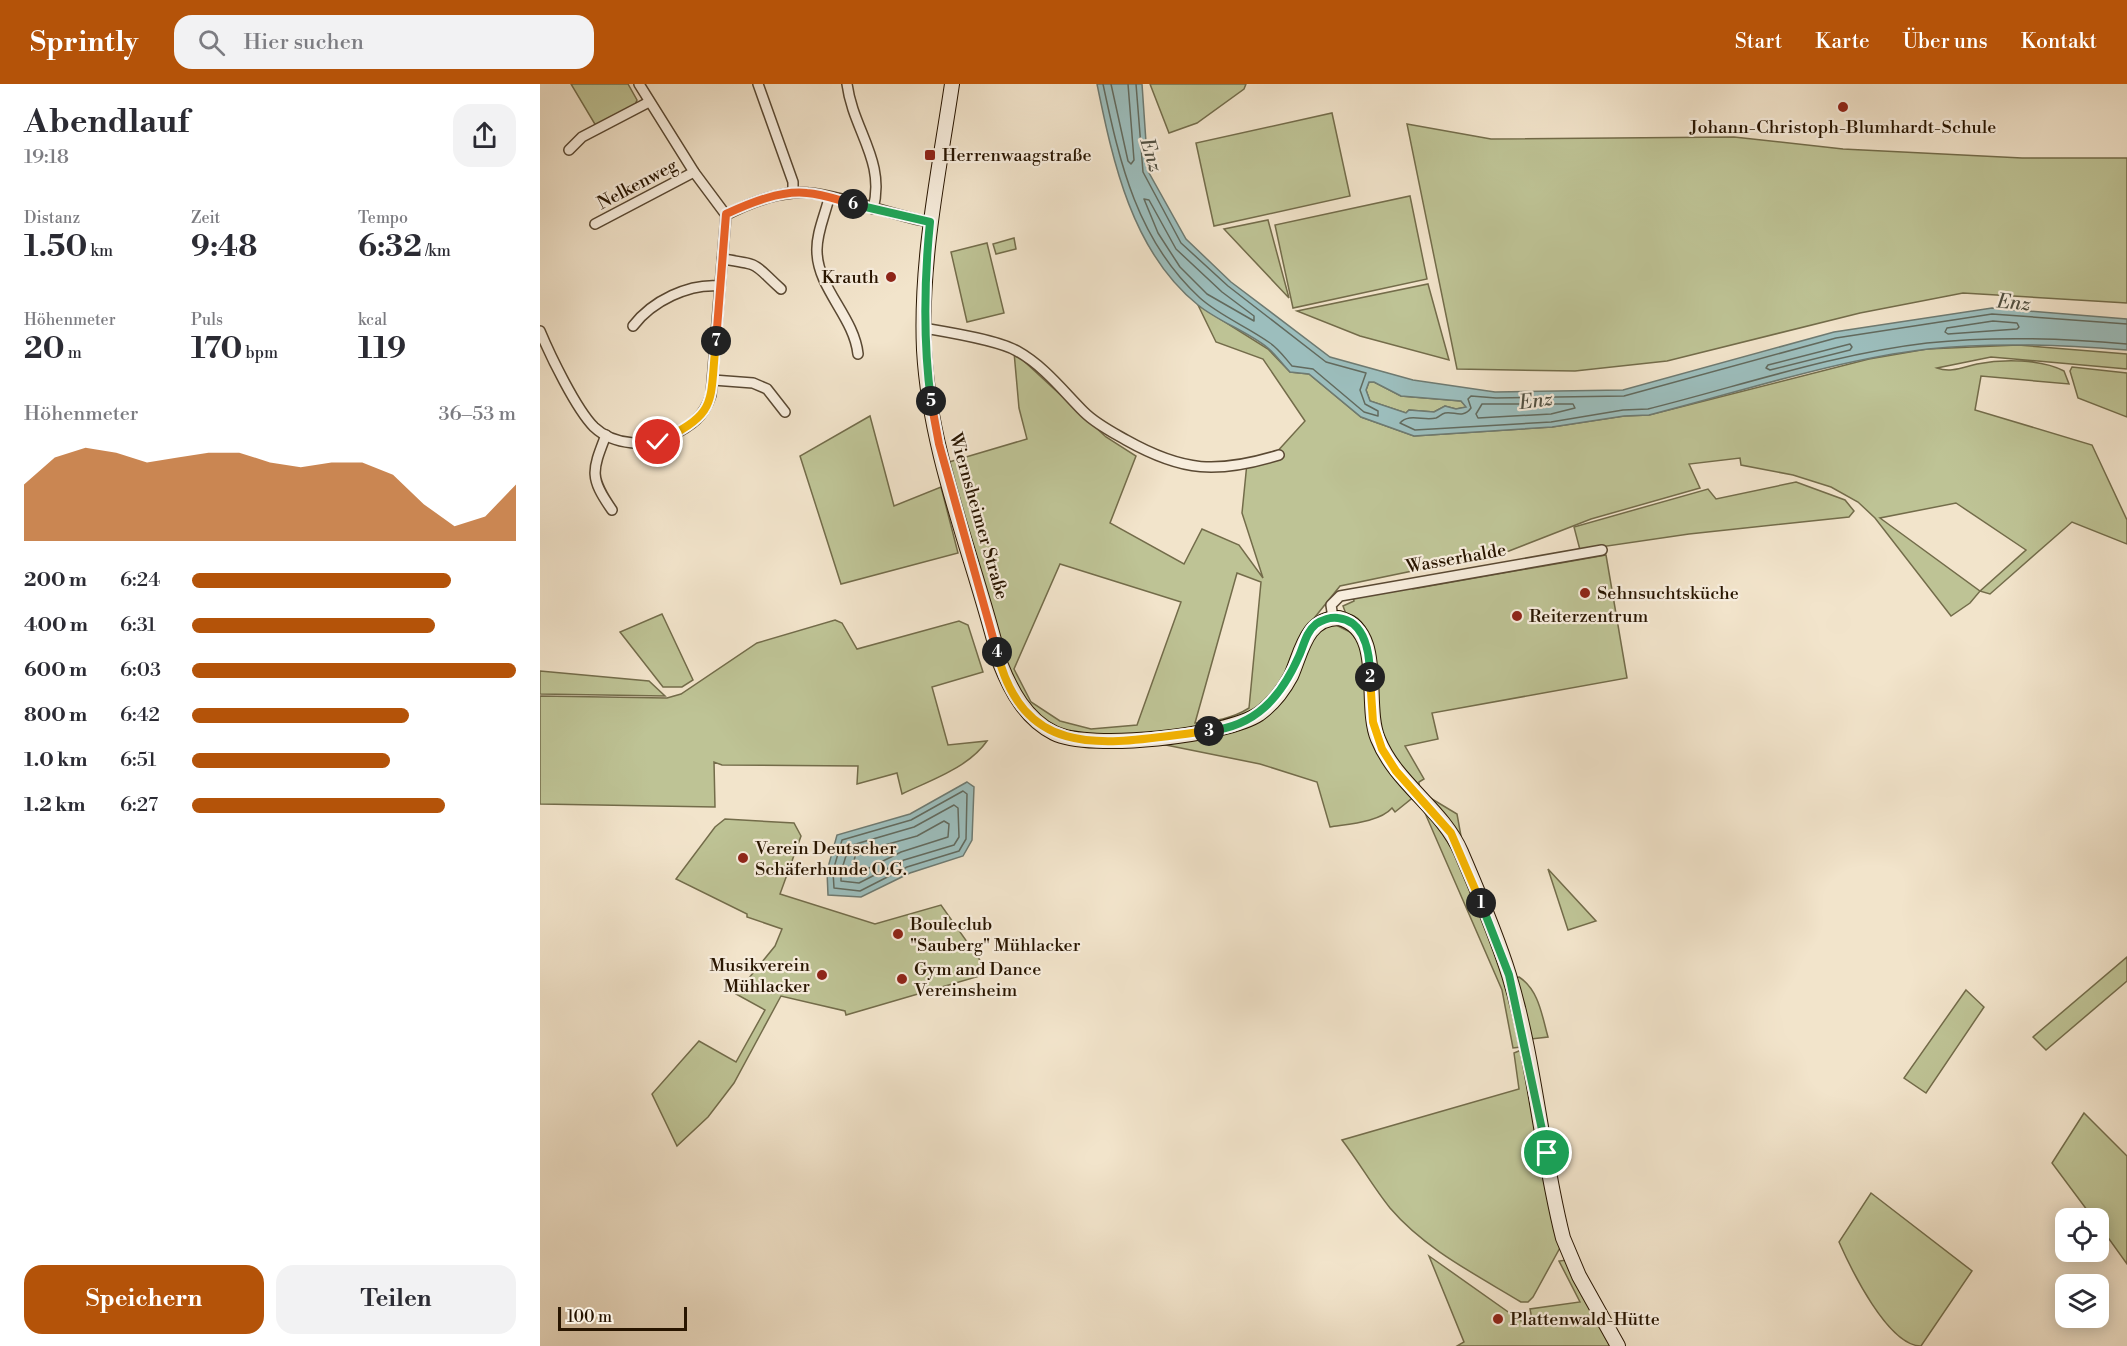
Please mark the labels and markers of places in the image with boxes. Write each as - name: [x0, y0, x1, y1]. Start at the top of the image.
- marker: Johann-Christoph-Blumhardt-Schule: [1836, 100, 1850, 114]
- place label: Johann-Christoph-Blumhardt-Schule: [1689, 116, 1996, 139]
- place label: Herrenwaagstraße: [942, 144, 1092, 167]
- marker: Herrenwaagstraße: [923, 148, 937, 162]
- pin: 6: [838, 189, 868, 219]
- place label: Krauth: [821, 266, 879, 289]
- marker: Krauth: [884, 270, 898, 284]
- pin: 7: [701, 326, 731, 356]
- pin: 5: [916, 386, 946, 416]
- pin: [632, 416, 683, 467]
- place label: Sehnsuchtsküche: [1597, 582, 1739, 605]
- marker: Sehnsuchtsküche: [1578, 586, 1592, 600]
- place label: Reiterzentrum: [1529, 605, 1649, 628]
- marker: Reiterzentrum: [1510, 609, 1524, 623]
- pin: 4: [982, 637, 1012, 667]
- pin: 2: [1355, 662, 1385, 692]
- pin: 3: [1194, 716, 1224, 746]
- place label: Verein Deutscher Schäferhunde O.G.: [754, 837, 907, 881]
- marker: Verein Deutscher Schäferhunde O.G.: [736, 851, 750, 865]
- pin: 1: [1466, 888, 1496, 918]
- place label: Bouleclub "Sauberg" Mühlacker: [909, 913, 1081, 957]
- marker: Bouleclub "Sauberg" Mühlacker: [891, 927, 905, 941]
- place label: Musikverein Mühlacker: [709, 954, 810, 998]
- place label: Gym and Dance Vereinsheim: [913, 958, 1041, 1002]
- marker: Musikverein Mühlacker: [815, 968, 829, 982]
- marker: Gym and Dance Vereinsheim: [895, 972, 909, 986]
- pin: [1521, 1127, 1572, 1178]
- place label: Plattenwald-Hütte: [1510, 1308, 1660, 1331]
- marker: Plattenwald-Hütte: [1491, 1312, 1505, 1326]

